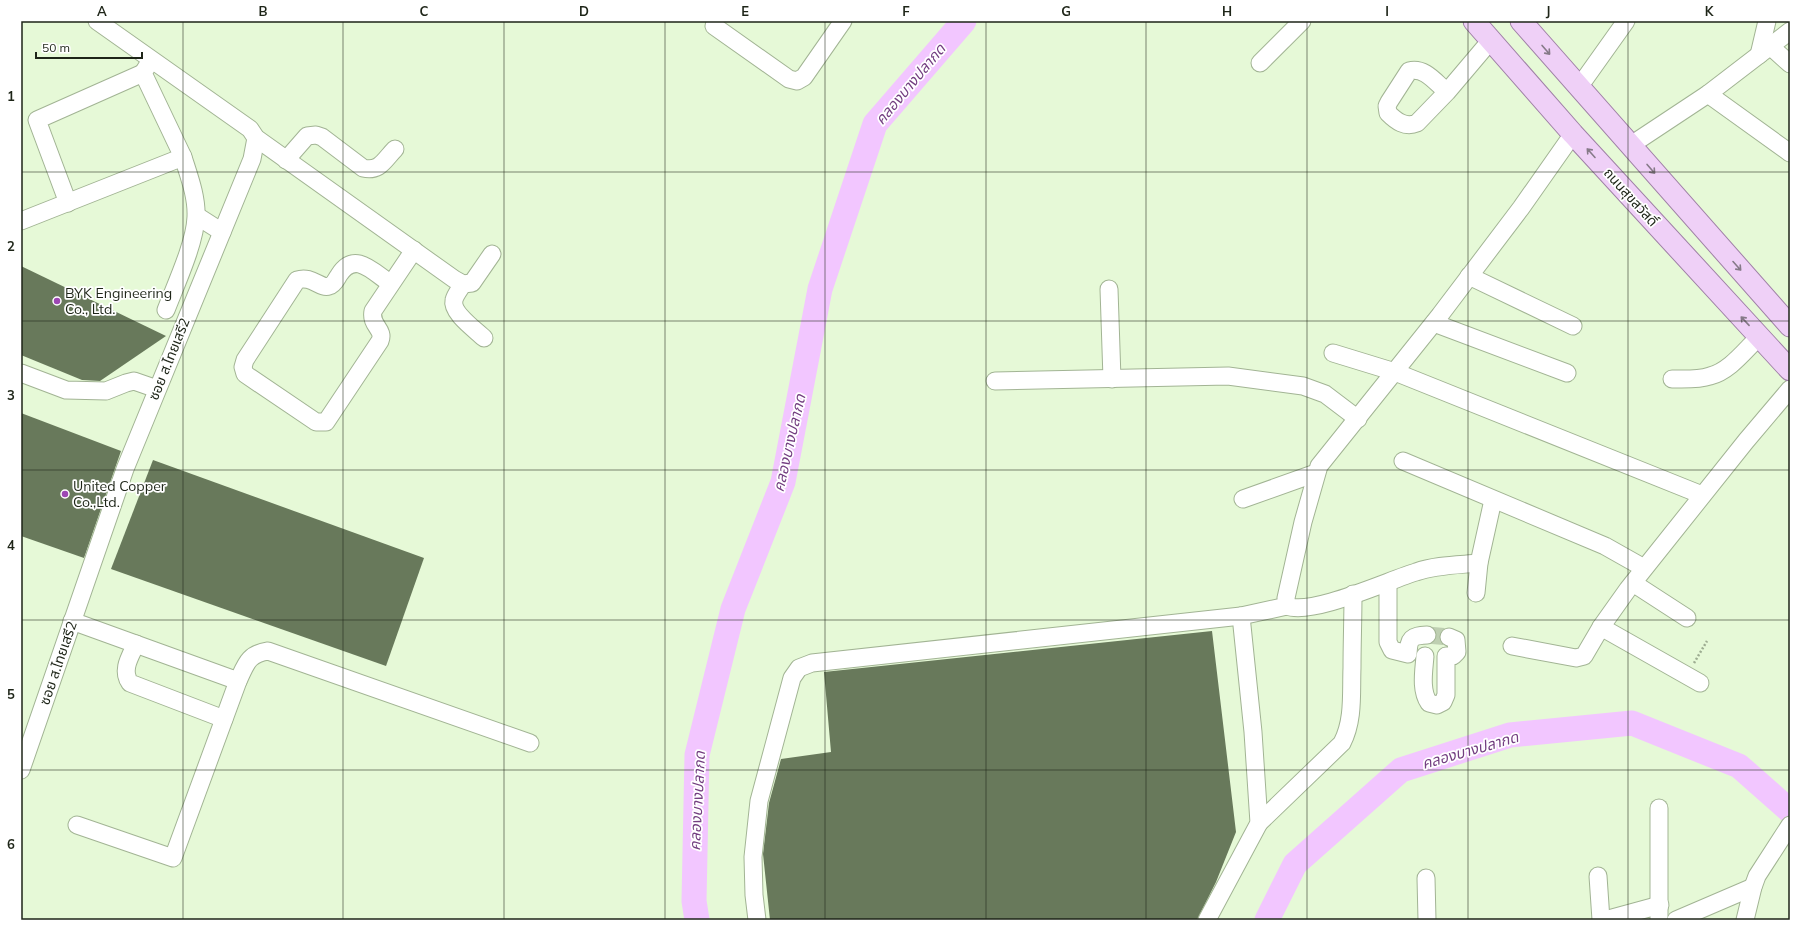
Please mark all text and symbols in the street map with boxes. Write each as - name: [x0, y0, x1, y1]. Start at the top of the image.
- text: A: [97, 3, 107, 19]
- text: B: [259, 3, 268, 19]
- text: C: [420, 3, 429, 19]
- text: D: [579, 3, 589, 19]
- text: E: [741, 3, 749, 19]
- text: F: [902, 3, 910, 19]
- text: G: [1061, 3, 1071, 19]
- text: H: [1222, 3, 1232, 19]
- text: I: [1385, 3, 1389, 19]
- text: J: [1546, 3, 1550, 19]
- text: K: [1705, 3, 1715, 19]
- scale bar: [36, 34, 142, 60]
- water label: คลองบางปลากด: [871, 39, 950, 128]
- text: 50 m: [42, 40, 70, 55]
- one-way arrow: [1542, 45, 1551, 55]
- text: 1: [7, 88, 15, 104]
- one-way arrow: [1586, 148, 1595, 158]
- one-way arrow: [1646, 163, 1655, 173]
- street label: ถนนสุขสวัสดิ์: [1600, 164, 1662, 230]
- text: 2: [7, 238, 15, 254]
- one-way arrow: [1732, 261, 1742, 271]
- place label: BYK Engineering Co., Ltd.: [65, 284, 172, 318]
- marker: BYK Engineering Co., Ltd.: [52, 296, 62, 306]
- street label: ซอย ส.ไทยเสรี2: [144, 315, 194, 403]
- one-way arrow: [1740, 316, 1750, 326]
- text: 3: [7, 387, 15, 403]
- water label: คลองบางปลากด: [769, 392, 810, 494]
- place label: United Copper Co.,Ltd.: [73, 477, 167, 511]
- marker: United Copper Co.,Ltd.: [60, 489, 70, 499]
- text: 4: [7, 537, 15, 553]
- street label: ซอย ส.ไทยเสรี2: [35, 619, 81, 707]
- text: 5: [7, 686, 15, 702]
- water label: คลองบางปลากด: [1419, 727, 1521, 773]
- water label: คลองบางปลากด: [685, 750, 709, 851]
- text: 6: [7, 836, 15, 852]

